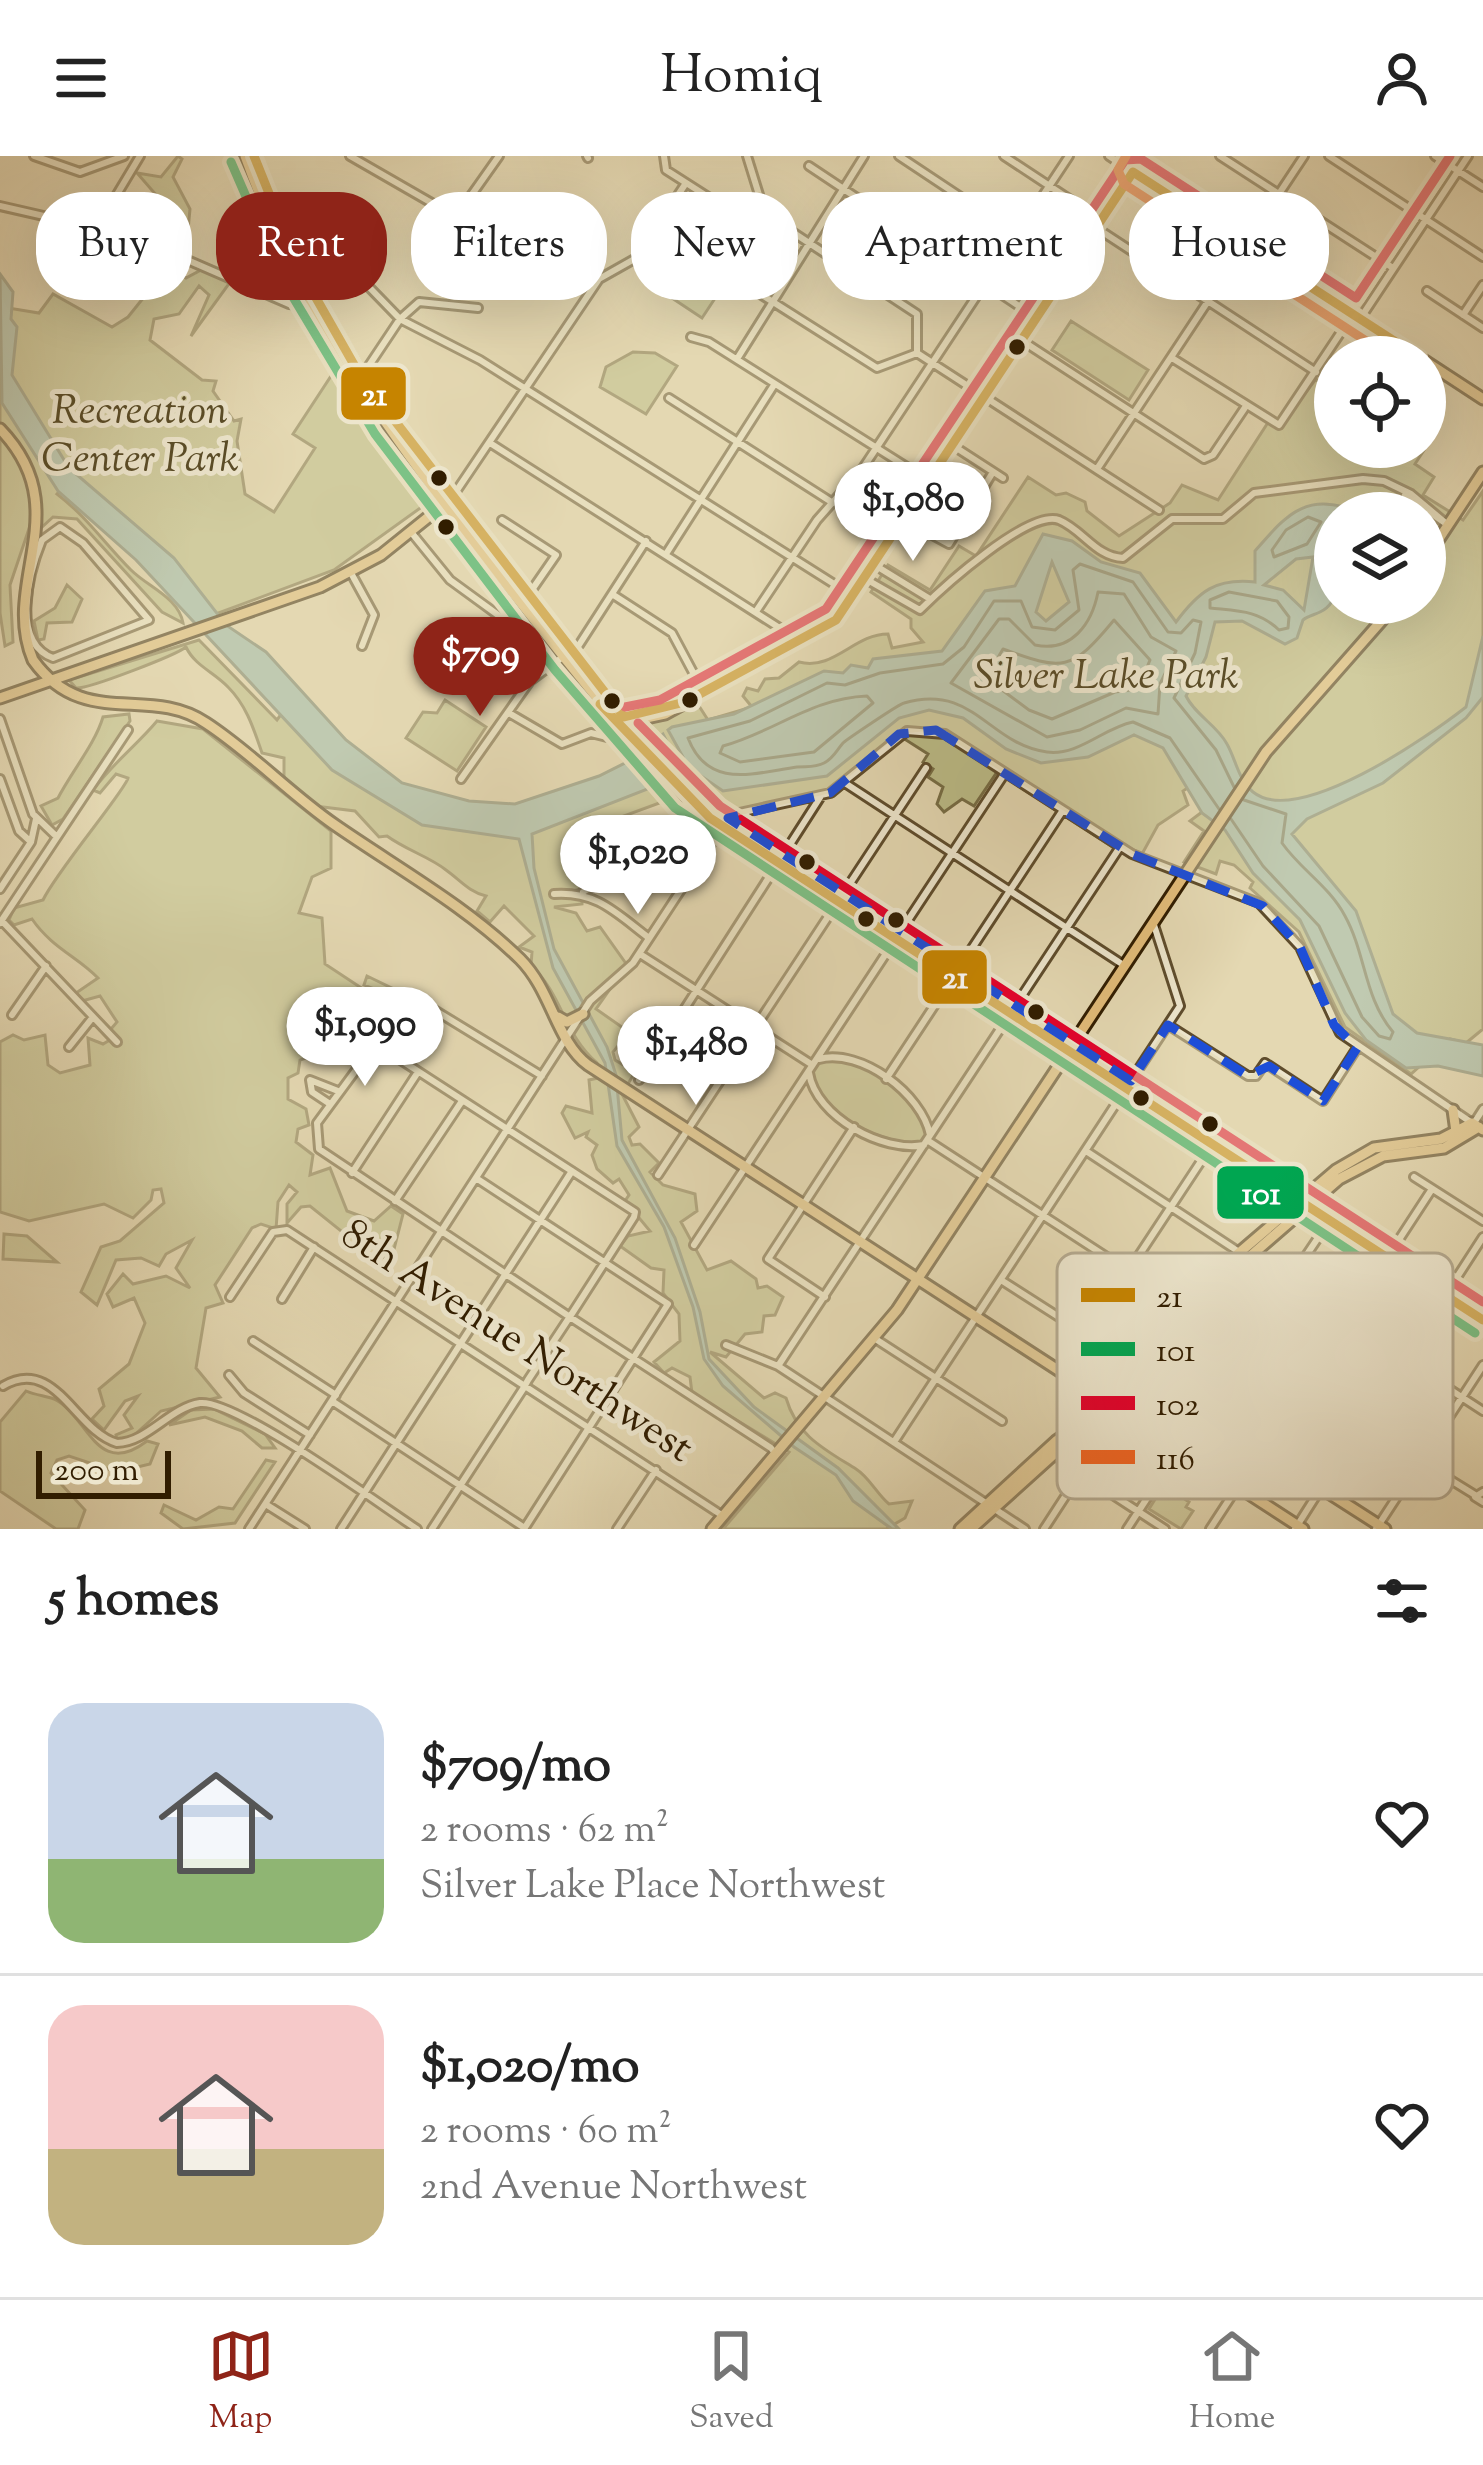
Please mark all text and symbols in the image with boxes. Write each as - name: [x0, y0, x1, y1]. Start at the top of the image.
- text: Homiq: [660, 39, 823, 117]
- icon: menu: [48, 45, 114, 111]
- icon: person: [1369, 45, 1435, 111]
- chip: Buy: [36, 192, 192, 300]
- chip: Rent: [216, 192, 387, 300]
- chip: Filters: [411, 192, 607, 300]
- chip: New: [631, 192, 798, 300]
- chip: Apartment: [822, 192, 1105, 300]
- chip: House: [1129, 192, 1329, 300]
- unlabelled marker: [1006, 336, 1028, 358]
- map controls: [1314, 336, 1446, 624]
- button: locate: [1314, 336, 1446, 468]
- line badge: 21: [339, 365, 408, 422]
- text: 21: [361, 373, 388, 421]
- park label: Recreation Center Park: [41, 383, 239, 491]
- pin: $1,080: [815, 462, 1011, 564]
- unlabelled marker: [428, 467, 450, 489]
- text: $1,080: [861, 473, 965, 529]
- button: layers: [1314, 492, 1446, 624]
- unlabelled marker: [435, 516, 457, 538]
- pin: $709: [409, 617, 551, 719]
- text: $709: [440, 628, 520, 684]
- park label: Silver Lake Park: [973, 648, 1239, 708]
- unlabelled marker: [679, 689, 701, 711]
- unlabelled marker: [601, 690, 623, 712]
- pin: $1,020: [540, 815, 736, 917]
- text: $1,020: [587, 826, 689, 882]
- unlabelled marker: [796, 851, 818, 873]
- unlabelled marker: [855, 908, 877, 930]
- unlabelled marker: [885, 909, 907, 931]
- line badge: 21: [920, 948, 989, 1006]
- text: 21: [942, 956, 969, 1004]
- pin: $1,090: [267, 987, 463, 1089]
- text: $1,090: [314, 998, 416, 1054]
- unlabelled marker: [1025, 1001, 1047, 1023]
- pin: $1,480: [598, 1006, 794, 1108]
- text: $1,480: [644, 1017, 748, 1073]
- unlabelled marker: [1130, 1087, 1152, 1109]
- unlabelled marker: [1199, 1113, 1221, 1135]
- line badge: 101: [1215, 1164, 1306, 1221]
- text: 101: [1241, 1172, 1281, 1220]
- street label: 8th Avenue Northwest: [328, 1206, 704, 1480]
- legend: [1057, 1253, 1453, 1499]
- text: 21: [1156, 1275, 1183, 1323]
- text: 101: [1156, 1329, 1195, 1377]
- text: 102: [1156, 1383, 1199, 1431]
- text: 116: [1156, 1437, 1195, 1485]
- scale bar: [36, 1445, 171, 1498]
- text: 200 m: [54, 1448, 139, 1496]
- text: 5 homes: [48, 1565, 219, 1638]
- icon: filters: [1369, 1568, 1435, 1634]
- text: $709/mo: [420, 1731, 611, 1804]
- icon: home: [144, 1751, 288, 1895]
- icon: heart: [1369, 1790, 1435, 1856]
- text: 2 rooms · 62 m²: [420, 1804, 669, 1860]
- text: Silver Lake Place Northwest: [420, 1860, 885, 1916]
- text: $1,020/mo: [420, 2032, 639, 2105]
- icon: home: [144, 2053, 288, 2197]
- icon: heart: [1369, 2092, 1435, 2158]
- text: 2 rooms · 60 m²: [420, 2105, 672, 2161]
- text: 2nd Avenue Northwest: [420, 2161, 807, 2217]
- tab: Map: [208, 2323, 274, 2443]
- tab: Saved: [689, 2323, 774, 2443]
- tab: Home: [1189, 2323, 1275, 2443]

